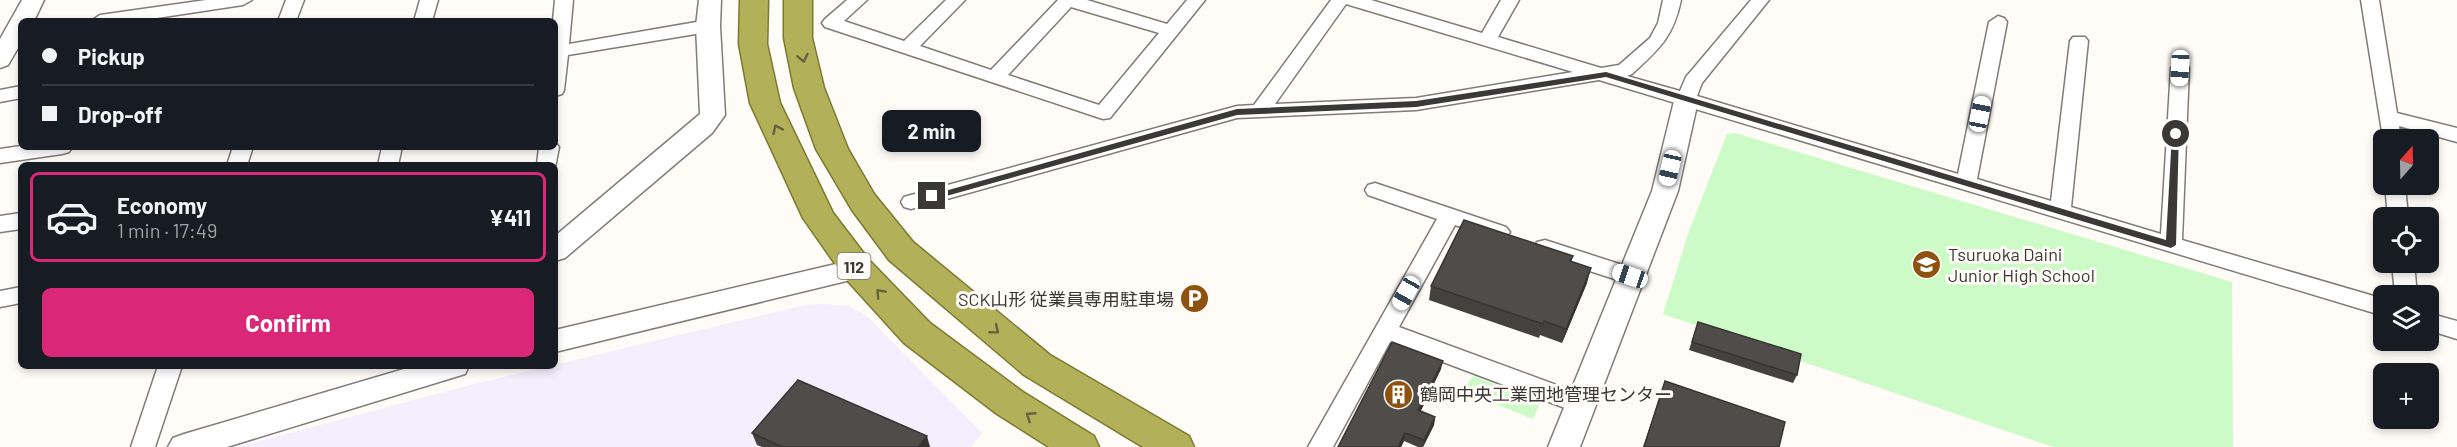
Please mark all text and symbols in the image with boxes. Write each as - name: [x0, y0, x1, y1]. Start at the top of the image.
- text: Pickup: [78, 43, 145, 69]
- car: [2170, 50, 2190, 86]
- one-way arrow: [795, 53, 808, 63]
- car: [1968, 95, 1992, 133]
- text: Drop-off: [78, 101, 162, 127]
- callout: 2 min: [882, 109, 982, 151]
- text: 2 min: [908, 119, 955, 143]
- route start: [2162, 120, 2189, 147]
- one-way arrow: [773, 125, 785, 136]
- north arrow: [2373, 129, 2439, 195]
- map controls: [2373, 129, 2439, 429]
- car: [1657, 148, 1683, 188]
- route end: [918, 182, 945, 209]
- icon: car: [45, 190, 99, 244]
- text: Economy: [117, 192, 207, 218]
- text: ¥411: [489, 204, 531, 230]
- button: locate: [2373, 207, 2439, 273]
- text: 1 min · 17:49: [117, 218, 217, 242]
- place label: Tsuruoka Daini Junior High School: [1948, 243, 2095, 286]
- school or university icon: Tsuruoka Daini Junior High School: [1911, 248, 1943, 280]
- road number: 112: [838, 253, 870, 279]
- car: [1610, 262, 1650, 290]
- car: [1389, 273, 1423, 313]
- parking icon: SCK山形 従業員専用駐車場: [1179, 283, 1211, 315]
- button: layers: [2373, 285, 2439, 351]
- button: Confirm: [42, 288, 534, 357]
- place label: SCK山形 従業員専用駐車場: [958, 288, 1174, 310]
- one-way arrow: [876, 290, 887, 301]
- one-way arrow: [988, 323, 999, 334]
- button: +: [2373, 363, 2439, 429]
- building icon: 鶴岡中央工業団地管理センター: [1383, 378, 1415, 410]
- place label: 鶴岡中央工業団地管理センター: [1420, 383, 1672, 405]
- one-way arrow: [1026, 412, 1037, 423]

